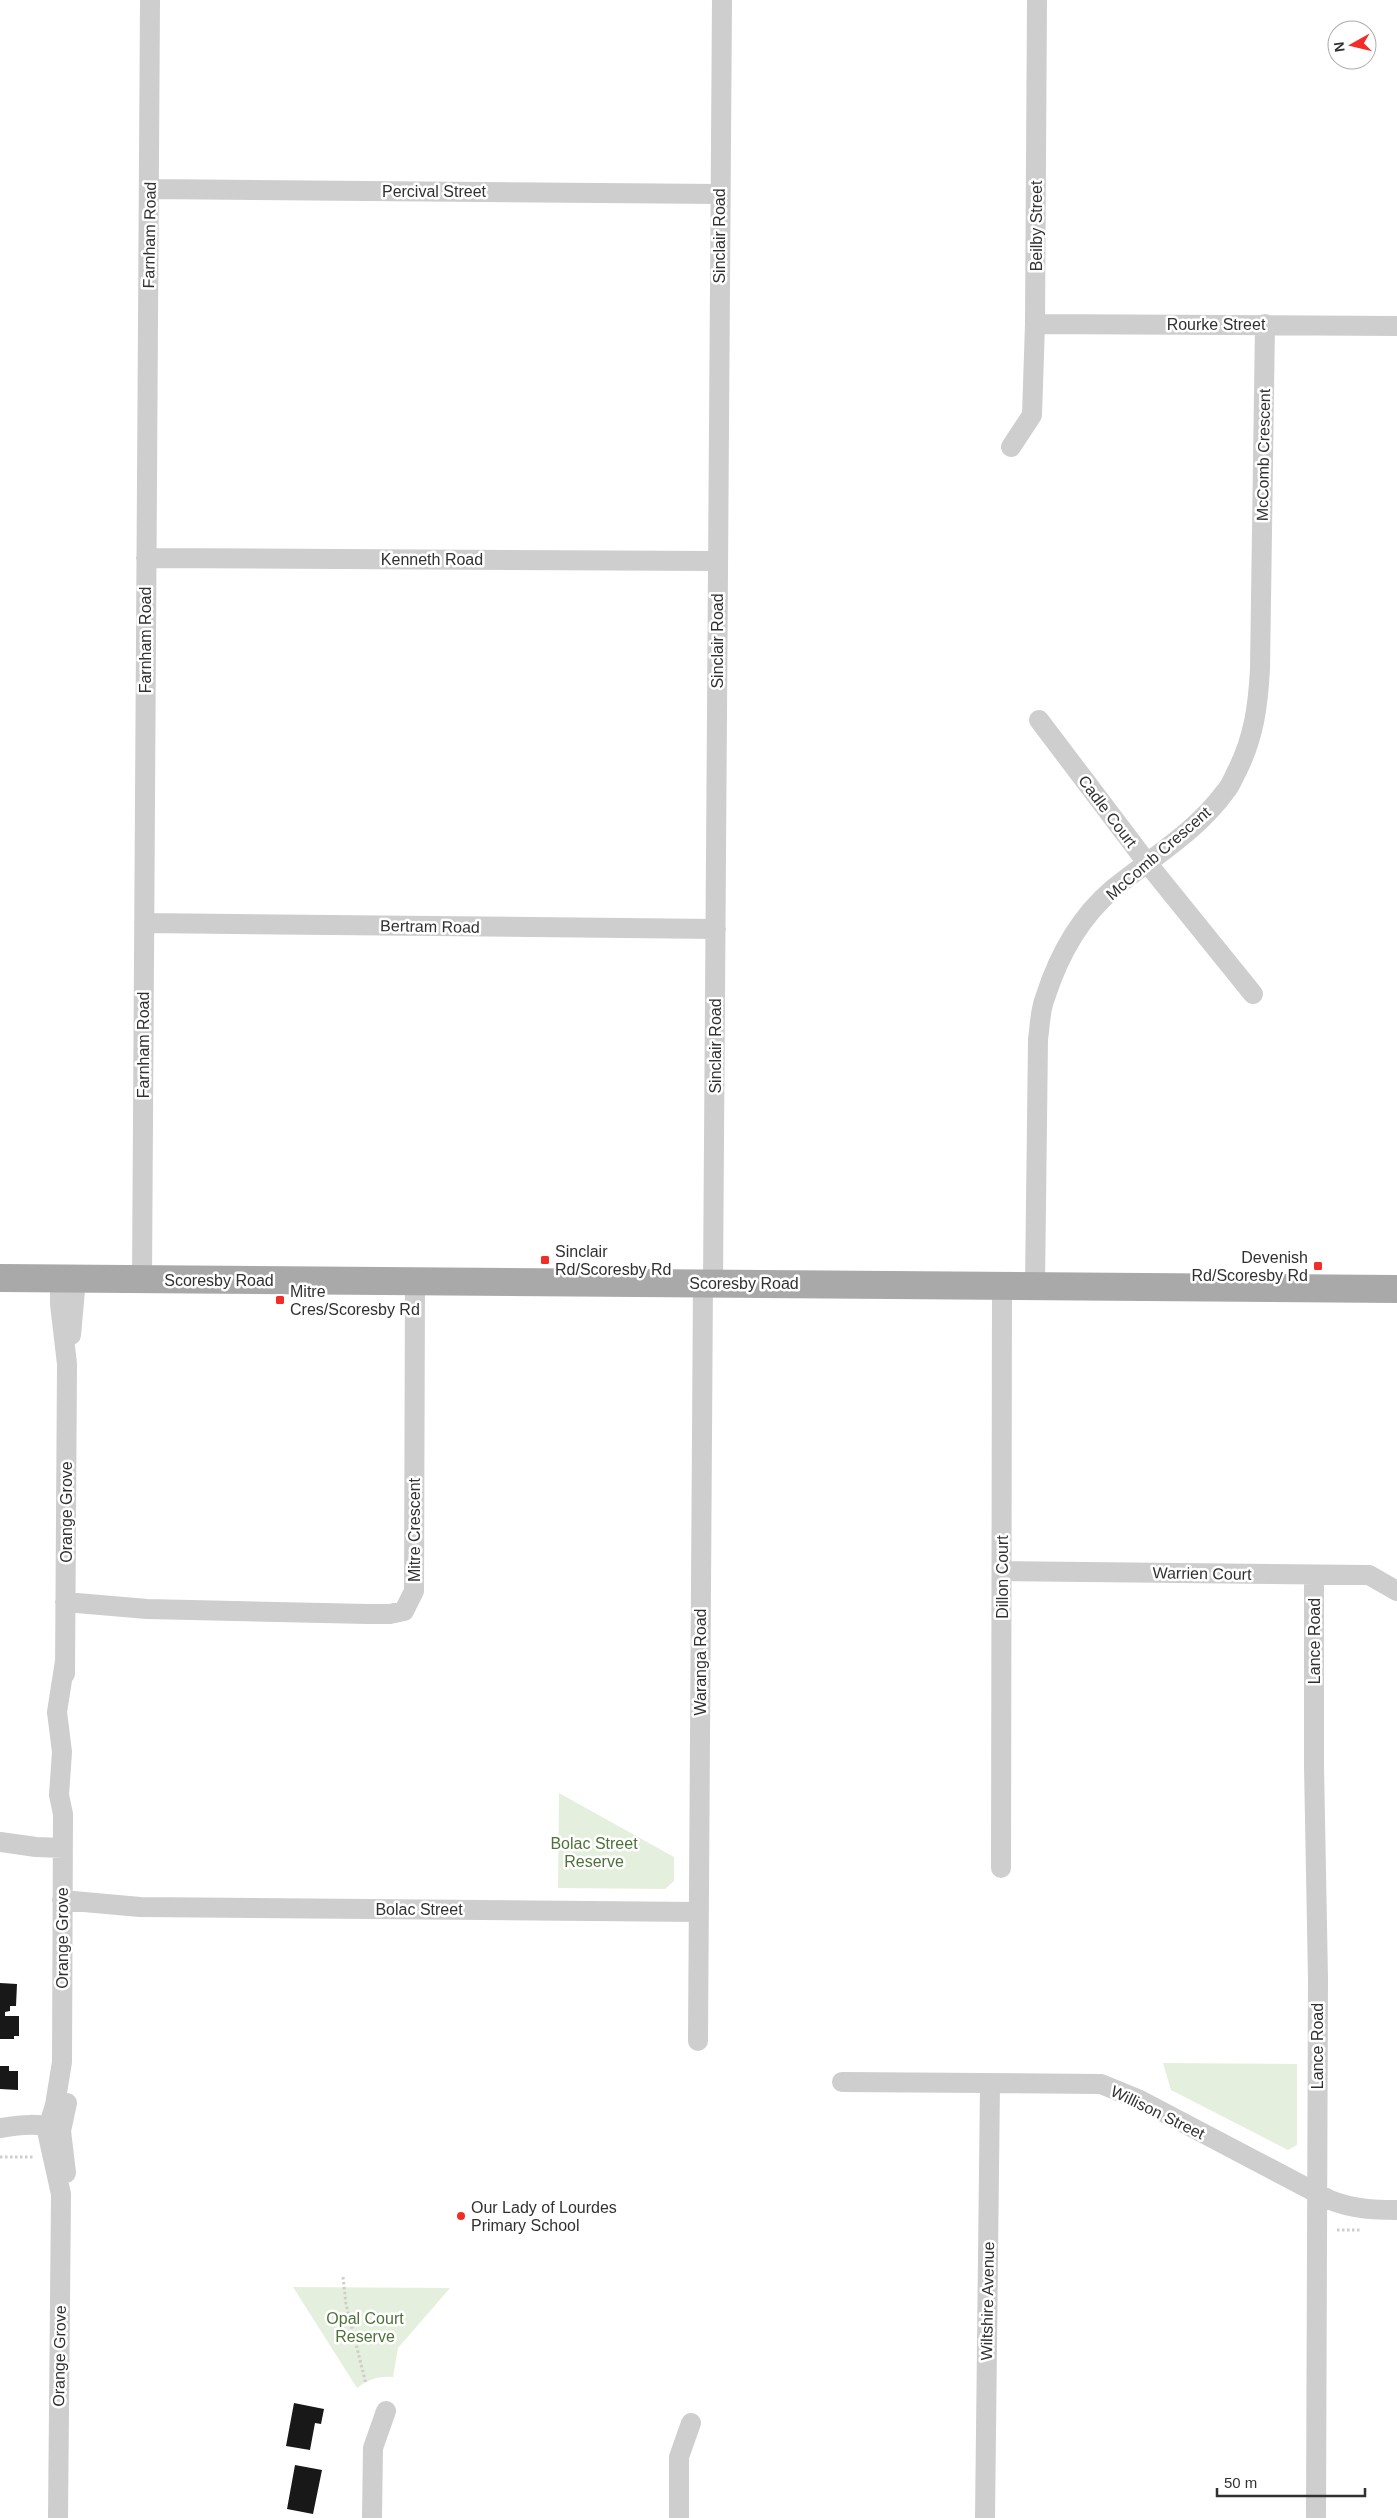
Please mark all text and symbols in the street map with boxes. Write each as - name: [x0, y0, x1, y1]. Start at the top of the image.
- north arrow: [1327, 20, 1377, 70]
- text: N: [1330, 41, 1348, 53]
- street label: Beilby Street: [1028, 180, 1045, 271]
- street label: Farnham Road: [140, 182, 159, 289]
- street label: Percival Street: [382, 183, 487, 200]
- street label: Sinclair Road: [711, 188, 728, 284]
- street label: Rourke Street: [1167, 316, 1266, 333]
- street label: McComb Crescent: [1254, 388, 1273, 521]
- street label: Kenneth Road: [381, 551, 483, 568]
- street label: Farnham Road: [137, 587, 154, 693]
- street label: Sinclair Road: [709, 593, 726, 689]
- street label: Cadle Court: [1075, 772, 1140, 851]
- street label: McComb Crescent: [1103, 803, 1214, 903]
- street label: Bertram Road: [380, 917, 480, 936]
- street label: Farnham Road: [135, 992, 152, 1098]
- street label: Sinclair Road: [707, 998, 724, 1094]
- place label: Sinclair Rd/Scoresby Rd: [555, 1243, 672, 1278]
- place label: Devenish Rd/Scoresby Rd: [1192, 1249, 1308, 1284]
- marker: Sinclair Rd/Scoresby Rd: [539, 1254, 551, 1266]
- marker: Devenish Rd/Scoresby Rd: [1312, 1260, 1324, 1272]
- street label: Scoresby Road: [164, 1272, 274, 1289]
- street label: Scoresby Road: [689, 1275, 799, 1292]
- place label: Mitre Cres/Scoresby Rd: [290, 1283, 420, 1318]
- marker: Mitre Cres/Scoresby Rd: [274, 1294, 286, 1306]
- street label: Orange Grove: [58, 1461, 75, 1563]
- street label: Mitre Crescent: [406, 1477, 423, 1582]
- street label: Dillon Court: [994, 1535, 1011, 1619]
- street label: Warrien Court: [1152, 1564, 1252, 1583]
- street label: Lance Road: [1306, 1598, 1323, 1684]
- street label: Waranga Road: [692, 1608, 709, 1716]
- park label: Bolac Street Reserve: [550, 1835, 638, 1870]
- street label: Orange Grove: [54, 1887, 71, 1989]
- street label: Bolac Street: [375, 1901, 463, 1918]
- street label: Lance Road: [1309, 2003, 1326, 2089]
- street label: Willison Street: [1108, 2082, 1208, 2143]
- place label: Our Lady of Lourdes Primary School: [471, 2199, 617, 2234]
- marker: Our Lady of Lourdes Primary School: [455, 2210, 467, 2222]
- street label: Wiltshire Avenue: [978, 2241, 997, 2361]
- street label: Orange Grove: [50, 2305, 69, 2407]
- park label: Opal Court Reserve: [326, 2310, 404, 2345]
- scale bar: [1217, 2466, 1364, 2498]
- text: 50 m: [1224, 2474, 1257, 2491]

